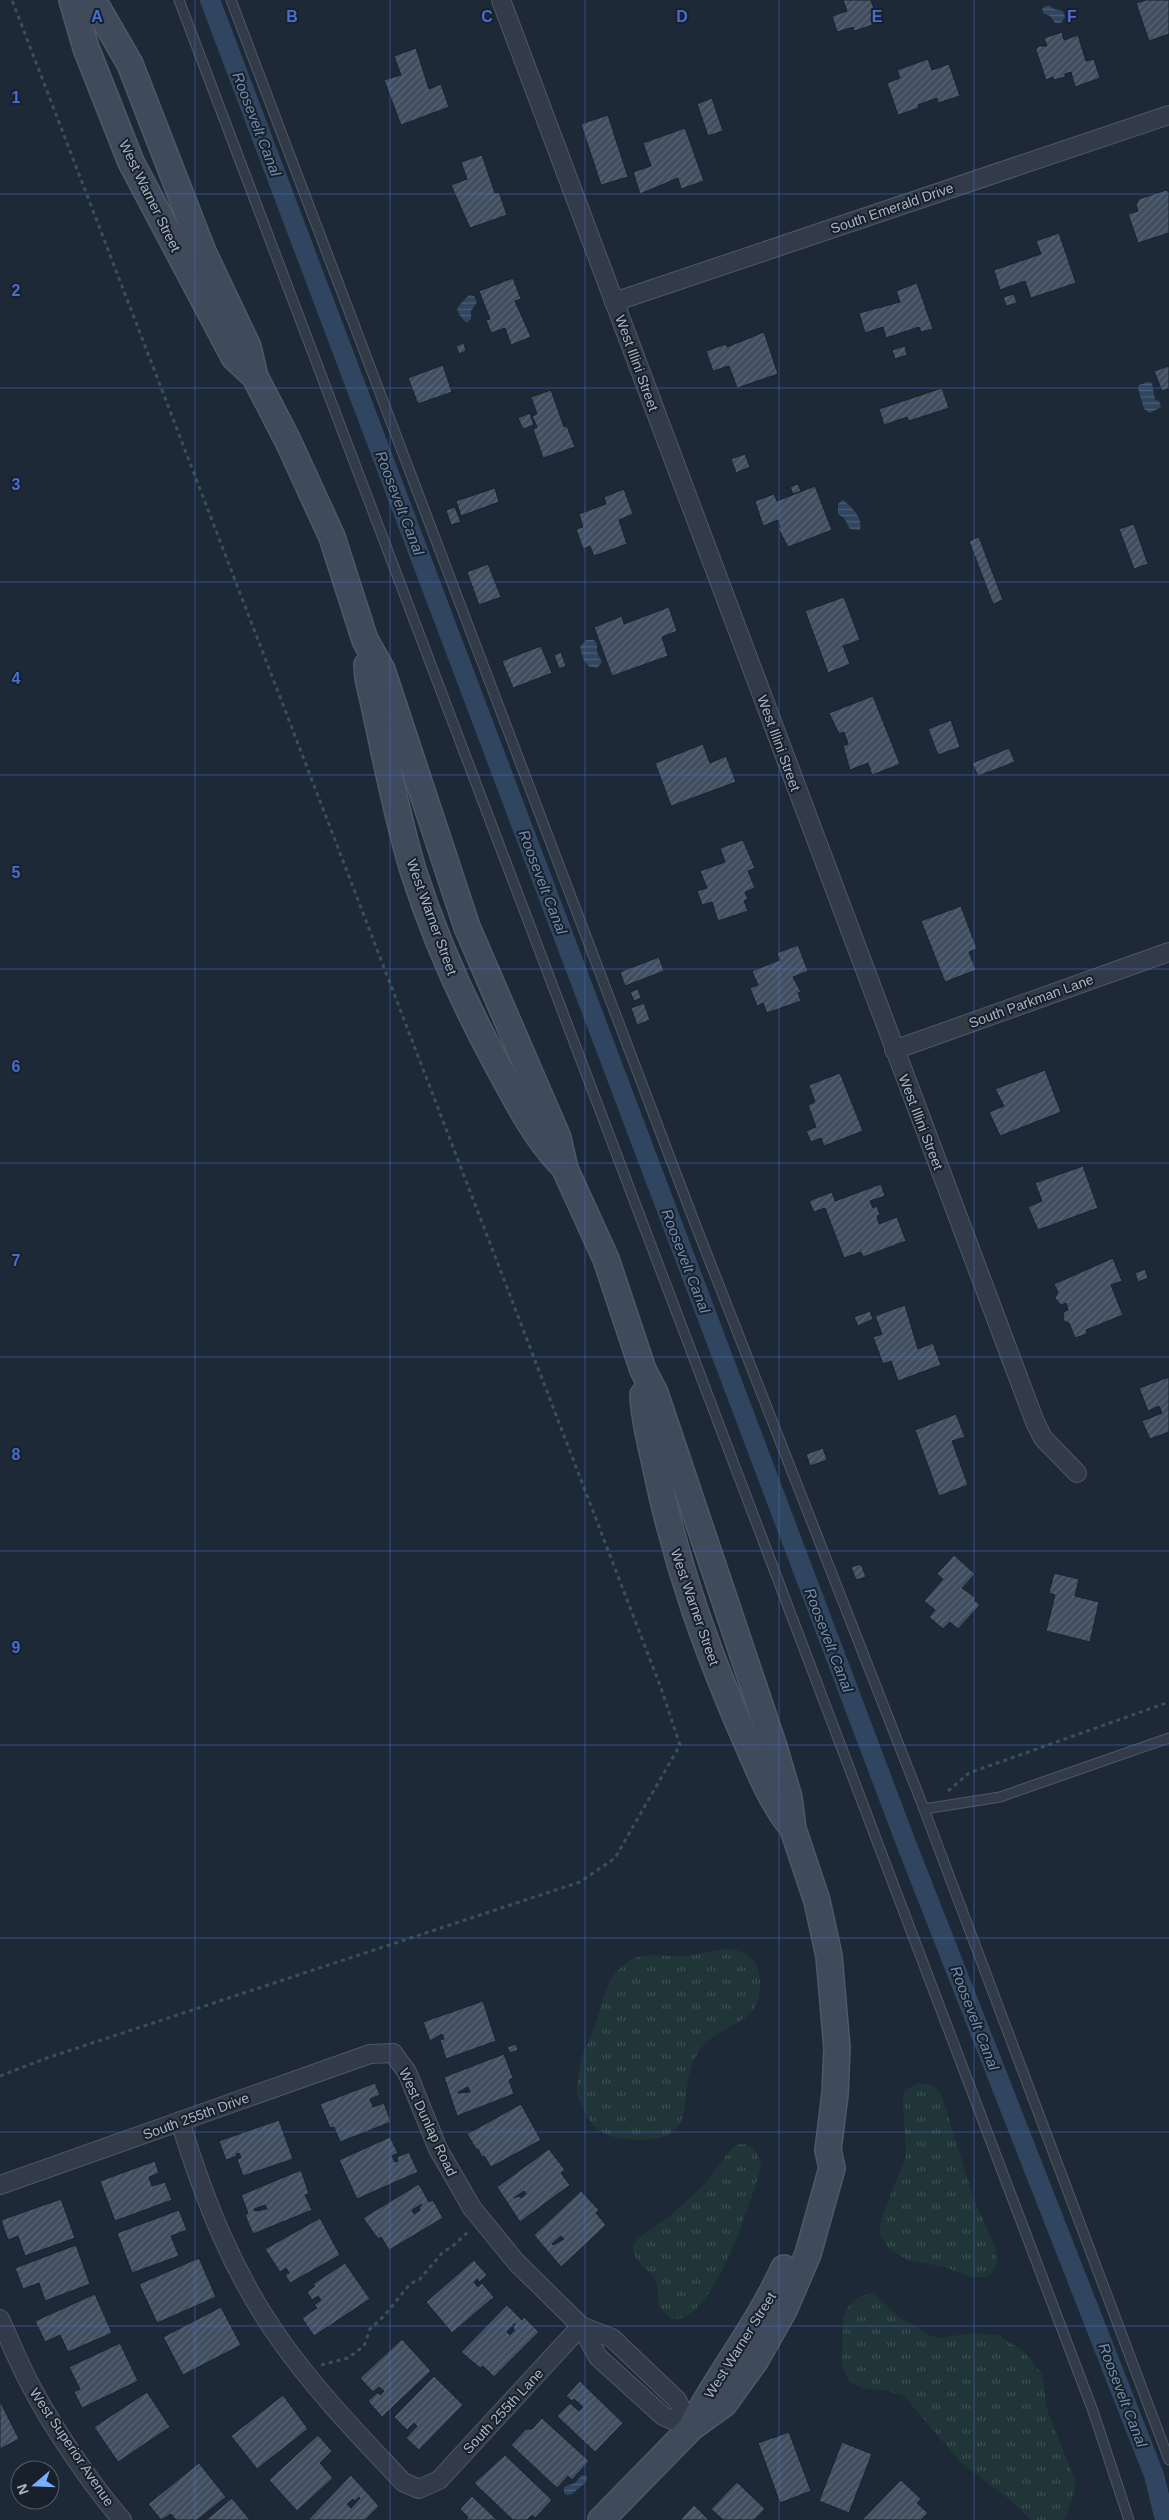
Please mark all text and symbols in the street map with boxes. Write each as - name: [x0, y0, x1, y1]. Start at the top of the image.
- text: A: [91, 8, 103, 25]
- text: B: [286, 8, 298, 25]
- text: C: [481, 8, 493, 25]
- text: D: [676, 8, 688, 25]
- text: E: [872, 8, 883, 25]
- text: F: [1067, 8, 1077, 25]
- water label: Roosevelt Canal: [229, 70, 285, 179]
- text: 1: [12, 89, 21, 106]
- street label: West Warner Street: [116, 138, 184, 254]
- street label: South Emerald Drive: [828, 179, 956, 237]
- text: 2: [12, 282, 21, 299]
- street label: West Illini Street: [612, 313, 662, 413]
- water label: Roosevelt Canal: [372, 449, 428, 558]
- text: 3: [12, 476, 21, 493]
- text: 4: [12, 670, 21, 687]
- street label: West Illini Street: [754, 693, 804, 793]
- water label: Roosevelt Canal: [515, 828, 571, 937]
- street label: West Warner Street: [404, 857, 460, 977]
- text: 5: [12, 864, 21, 881]
- street label: South Parkman Lane: [966, 971, 1096, 1031]
- text: 6: [12, 1058, 21, 1075]
- street label: West Illini Street: [895, 1072, 947, 1172]
- water label: Roosevelt Canal: [658, 1207, 714, 1316]
- text: 7: [12, 1252, 21, 1269]
- text: 8: [12, 1446, 21, 1463]
- street label: West Warner Street: [668, 1547, 722, 1667]
- water label: Roosevelt Canal: [801, 1586, 857, 1695]
- text: 9: [12, 1639, 21, 1656]
- water label: Roosevelt Canal: [947, 1964, 1003, 2073]
- street label: West Dunlap Road: [396, 2065, 460, 2179]
- street label: South 255th Drive: [141, 2089, 252, 2143]
- street label: West Warner Street: [701, 2289, 779, 2401]
- water label: Roosevelt Canal: [1095, 2341, 1151, 2450]
- street label: South 255th Lane: [459, 2365, 547, 2457]
- street label: West Superior Avenue: [27, 2385, 118, 2509]
- north arrow: [10, 2460, 60, 2510]
- text: N: [13, 2482, 32, 2497]

